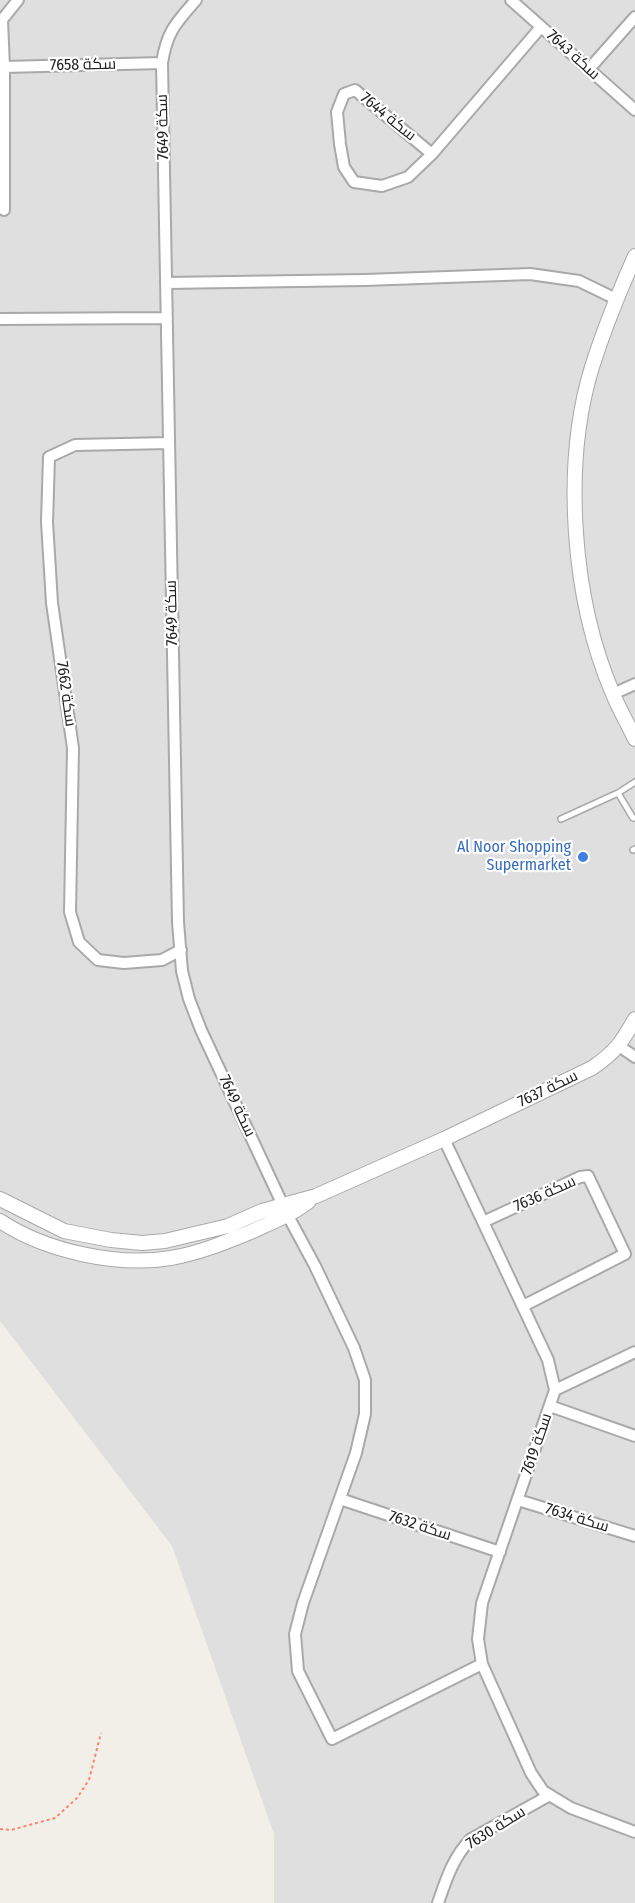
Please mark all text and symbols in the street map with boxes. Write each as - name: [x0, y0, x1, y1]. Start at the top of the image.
- street label: سكة 7643: [542, 26, 604, 84]
- street label: سكة 7658: [50, 55, 116, 75]
- street label: سكة 7644: [356, 89, 420, 145]
- street label: سكة 7649: [153, 94, 173, 160]
- street label: سكة 7649: [162, 580, 182, 646]
- street label: سكة 7662: [52, 660, 80, 728]
- place label: Al Noor Shopping Supermarket: [457, 838, 571, 876]
- marker: Al Noor Shopping Supermarket: [576, 850, 590, 864]
- street label: سكة 7637: [515, 1066, 581, 1112]
- street label: سكة 7649: [214, 1072, 260, 1140]
- street label: سكة 7636: [511, 1172, 579, 1216]
- street label: سكة 7619: [517, 1411, 557, 1477]
- street label: سكة 7634: [543, 1499, 611, 1537]
- street label: سكة 7632: [386, 1507, 454, 1545]
- street label: سكة 7630: [463, 1802, 529, 1854]

